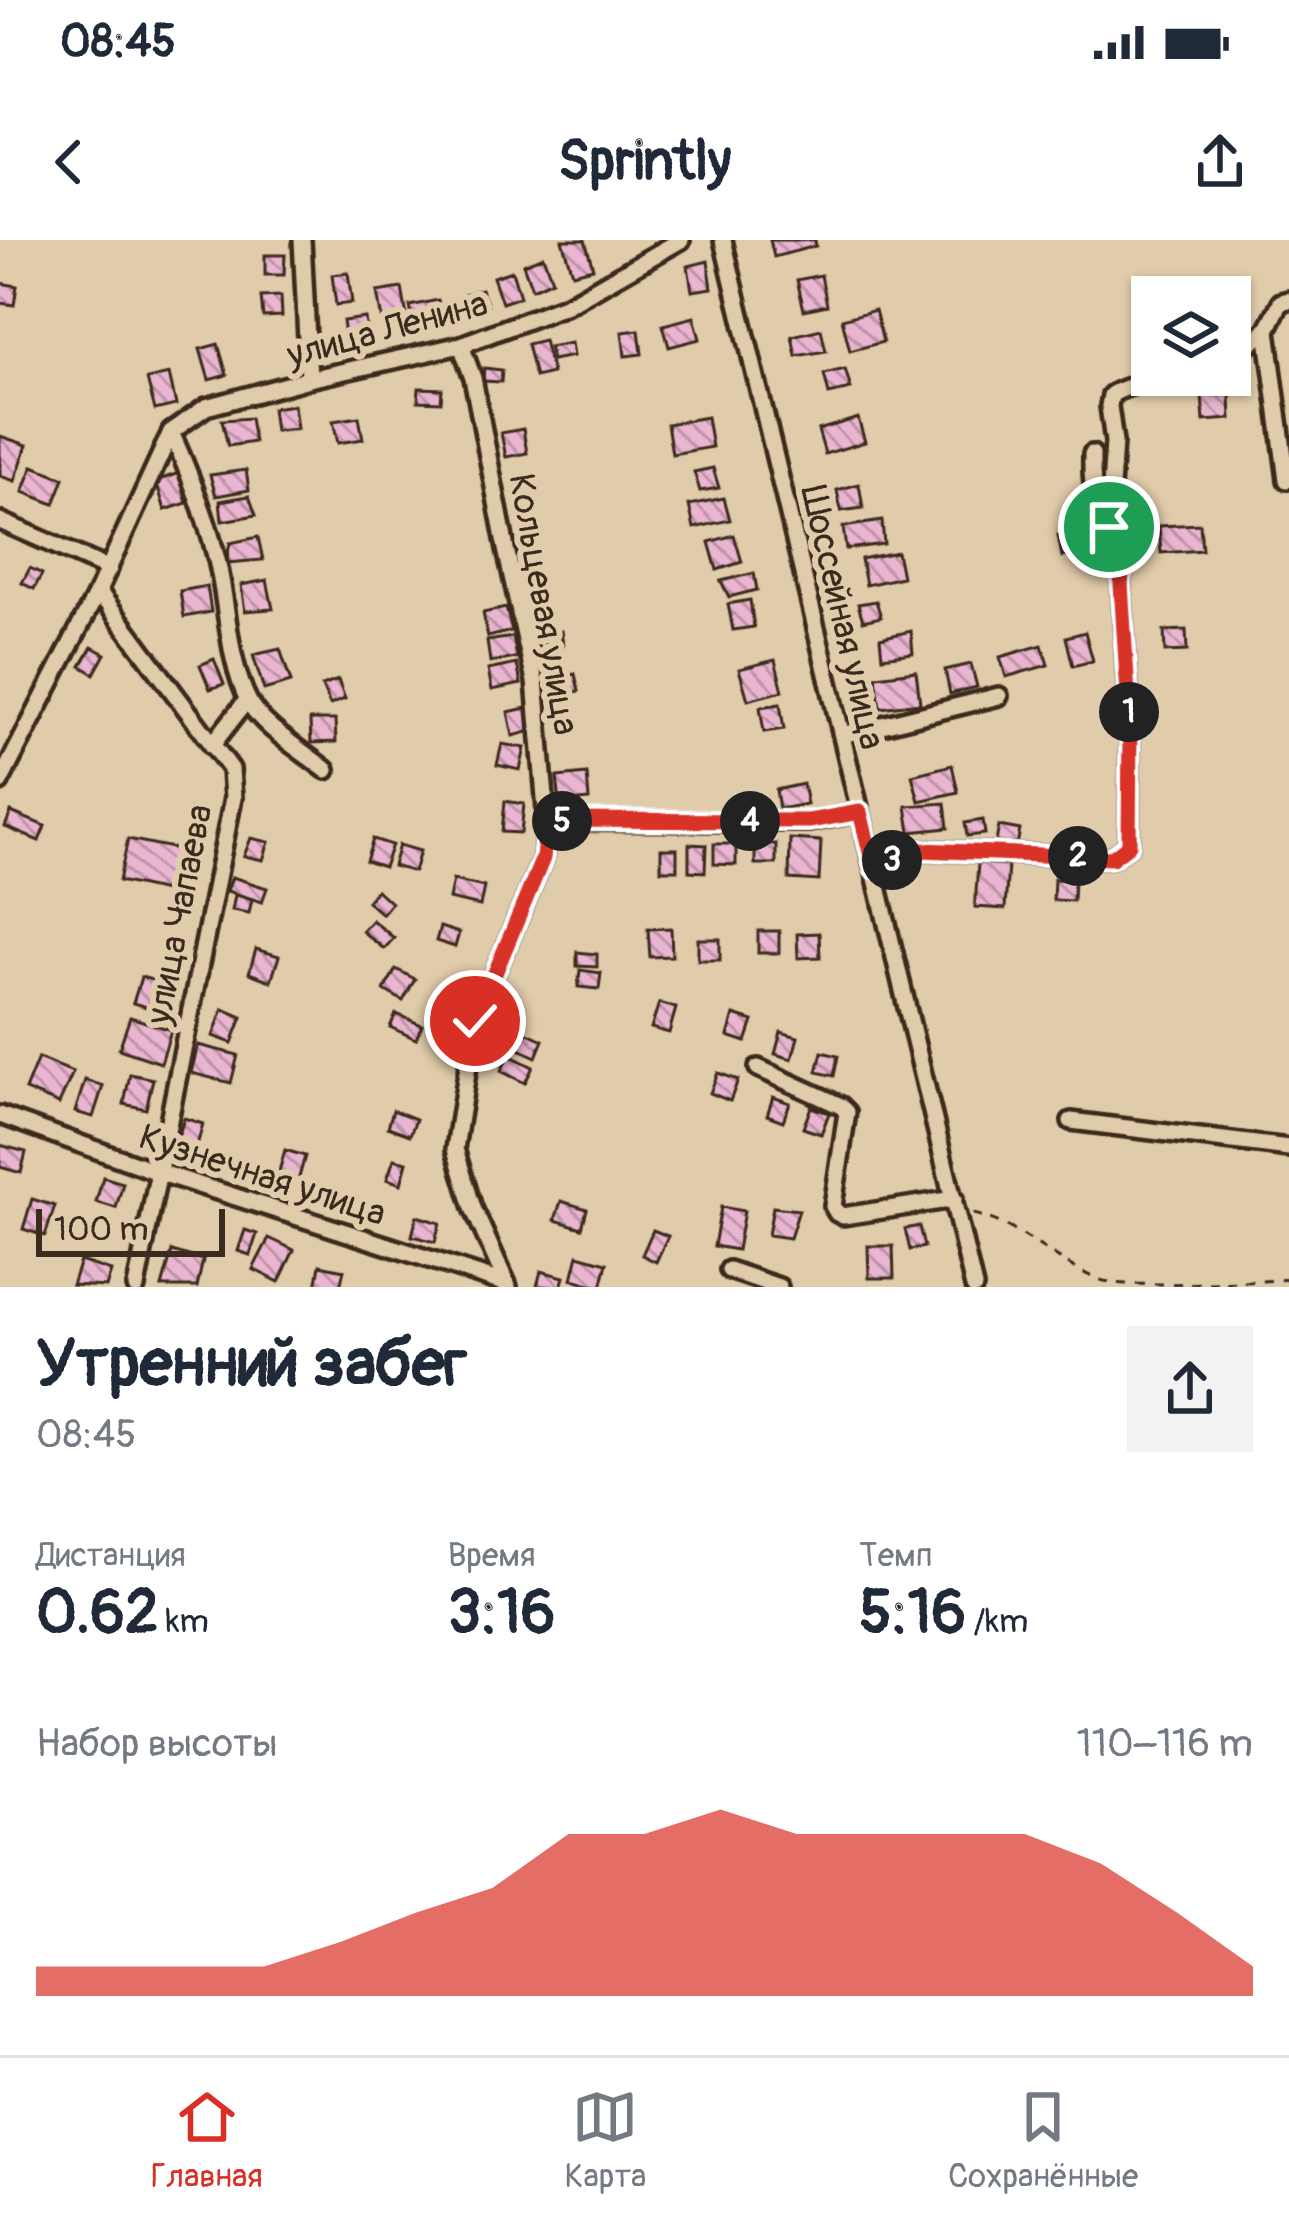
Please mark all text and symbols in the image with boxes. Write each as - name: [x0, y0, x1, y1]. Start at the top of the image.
- text: 08:45: [60, 14, 176, 70]
- text: Sprintly: [558, 128, 731, 196]
- icon: back: [36, 129, 102, 195]
- icon: share: [1187, 129, 1253, 195]
- map controls: [1131, 276, 1251, 396]
- button: layers: [1131, 276, 1251, 396]
- street label: улица Ленина: [281, 281, 492, 378]
- street label: Кольцевая улица: [498, 470, 589, 739]
- pin: [1058, 476, 1160, 578]
- street label: Шоссейная улица: [790, 481, 895, 754]
- icon: arrive: [1076, 494, 1142, 560]
- pin: 1: [1099, 682, 1159, 742]
- text: 1: [1123, 691, 1135, 732]
- pin: 5: [532, 791, 592, 851]
- pin: 4: [720, 791, 780, 851]
- text: 5: [553, 800, 571, 841]
- text: 4: [740, 800, 760, 841]
- street label: улица Чапаева: [136, 801, 223, 1029]
- pin: 2: [1048, 826, 1108, 886]
- pin: 3: [862, 830, 922, 890]
- text: 2: [1069, 835, 1087, 876]
- text: 3: [883, 839, 901, 880]
- pin: [424, 970, 526, 1072]
- icon: check: [442, 988, 508, 1054]
- street label: Кузнечная улица: [134, 1114, 391, 1236]
- scale bar: [36, 1203, 225, 1256]
- text: 100 m: [54, 1209, 148, 1250]
- text: Утренний забег: [36, 1323, 467, 1406]
- button: share: [1127, 1326, 1253, 1452]
- text: 08:45: [36, 1410, 136, 1459]
- text: Дистанция: [36, 1535, 186, 1576]
- text: Время: [448, 1535, 535, 1576]
- text: Темп: [859, 1535, 932, 1576]
- text: 0.62: [36, 1576, 159, 1651]
- text: 3:16: [448, 1576, 556, 1651]
- text: 5:16: [859, 1576, 966, 1651]
- text: km: [159, 1601, 209, 1642]
- text: /km: [966, 1601, 1028, 1642]
- text: Набор высоты: [36, 1719, 278, 1768]
- text: 110–116 m: [1077, 1719, 1253, 1768]
- tab: Главная: [151, 2084, 263, 2197]
- tab: Карта: [565, 2084, 646, 2197]
- tab: Сохранённые: [948, 2084, 1138, 2197]

